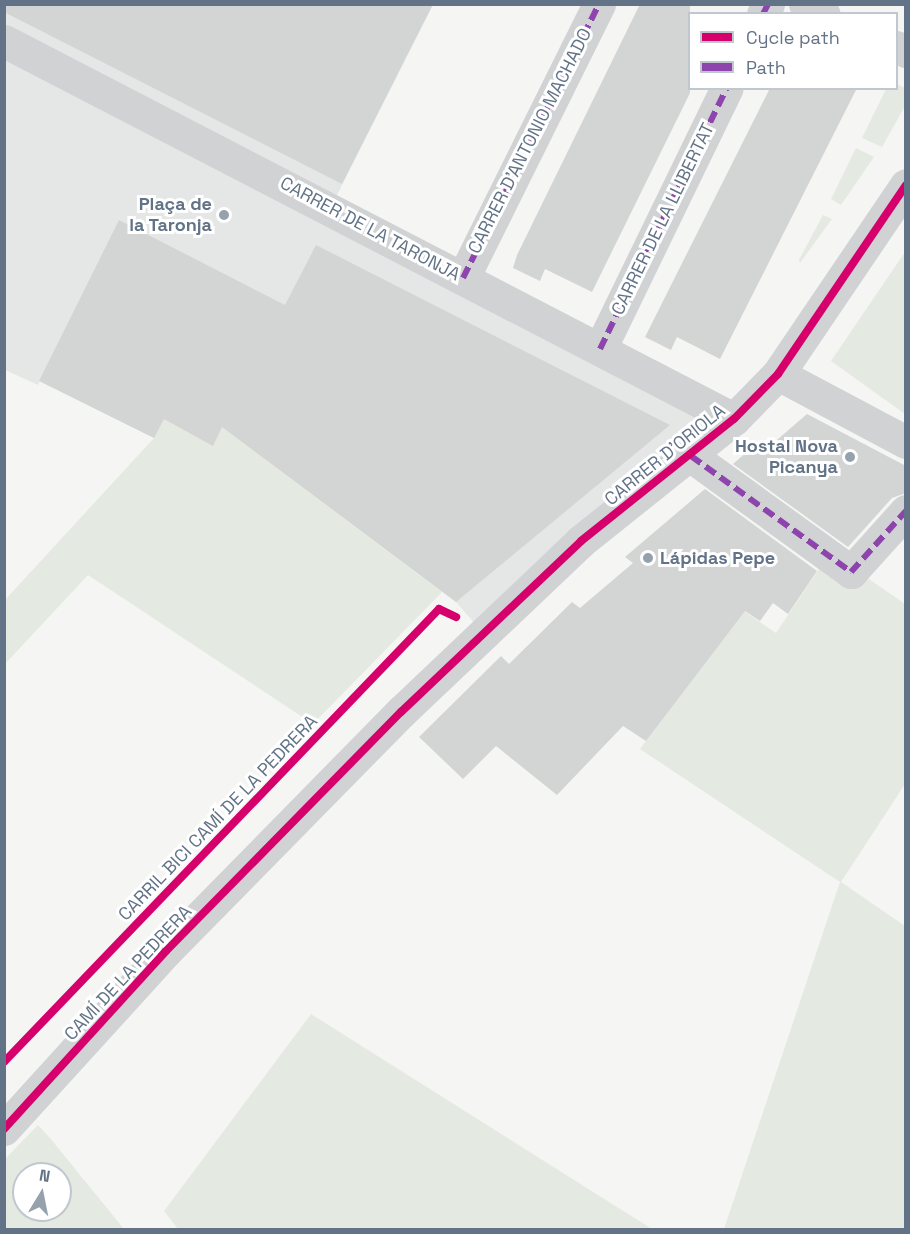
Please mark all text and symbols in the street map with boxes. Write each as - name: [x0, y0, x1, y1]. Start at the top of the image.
- legend: [688, 12, 898, 90]
- street label: CARRER D'ANTONIO MACHADO: [464, 25, 596, 257]
- text: Cycle path: [746, 26, 840, 49]
- text: Path: [746, 56, 786, 79]
- street label: CARRER DE LA LLIBERTAT: [607, 119, 719, 319]
- street label: CARRER DE LA TARONJA: [276, 172, 464, 286]
- place label: Plaça de la Taronja: [129, 194, 212, 236]
- marker: Plaça de la Taronja: [217, 208, 231, 222]
- street label: CARRER D'ORIOLA: [600, 400, 730, 510]
- place label: Hostal Nova Picanya: [735, 436, 838, 478]
- marker: Hostal Nova Picanya: [843, 450, 857, 464]
- place label: Lápidas Pepe: [660, 547, 775, 569]
- marker: Lápidas Pepe: [641, 551, 655, 565]
- street label: CARRIL BICI CAMÍ DE LA PEDRERA: [114, 710, 322, 926]
- street label: CAMÍ DE LA PEDRERA: [60, 901, 196, 1045]
- north arrow: [12, 1162, 72, 1222]
- text: N: [38, 1164, 52, 1187]

